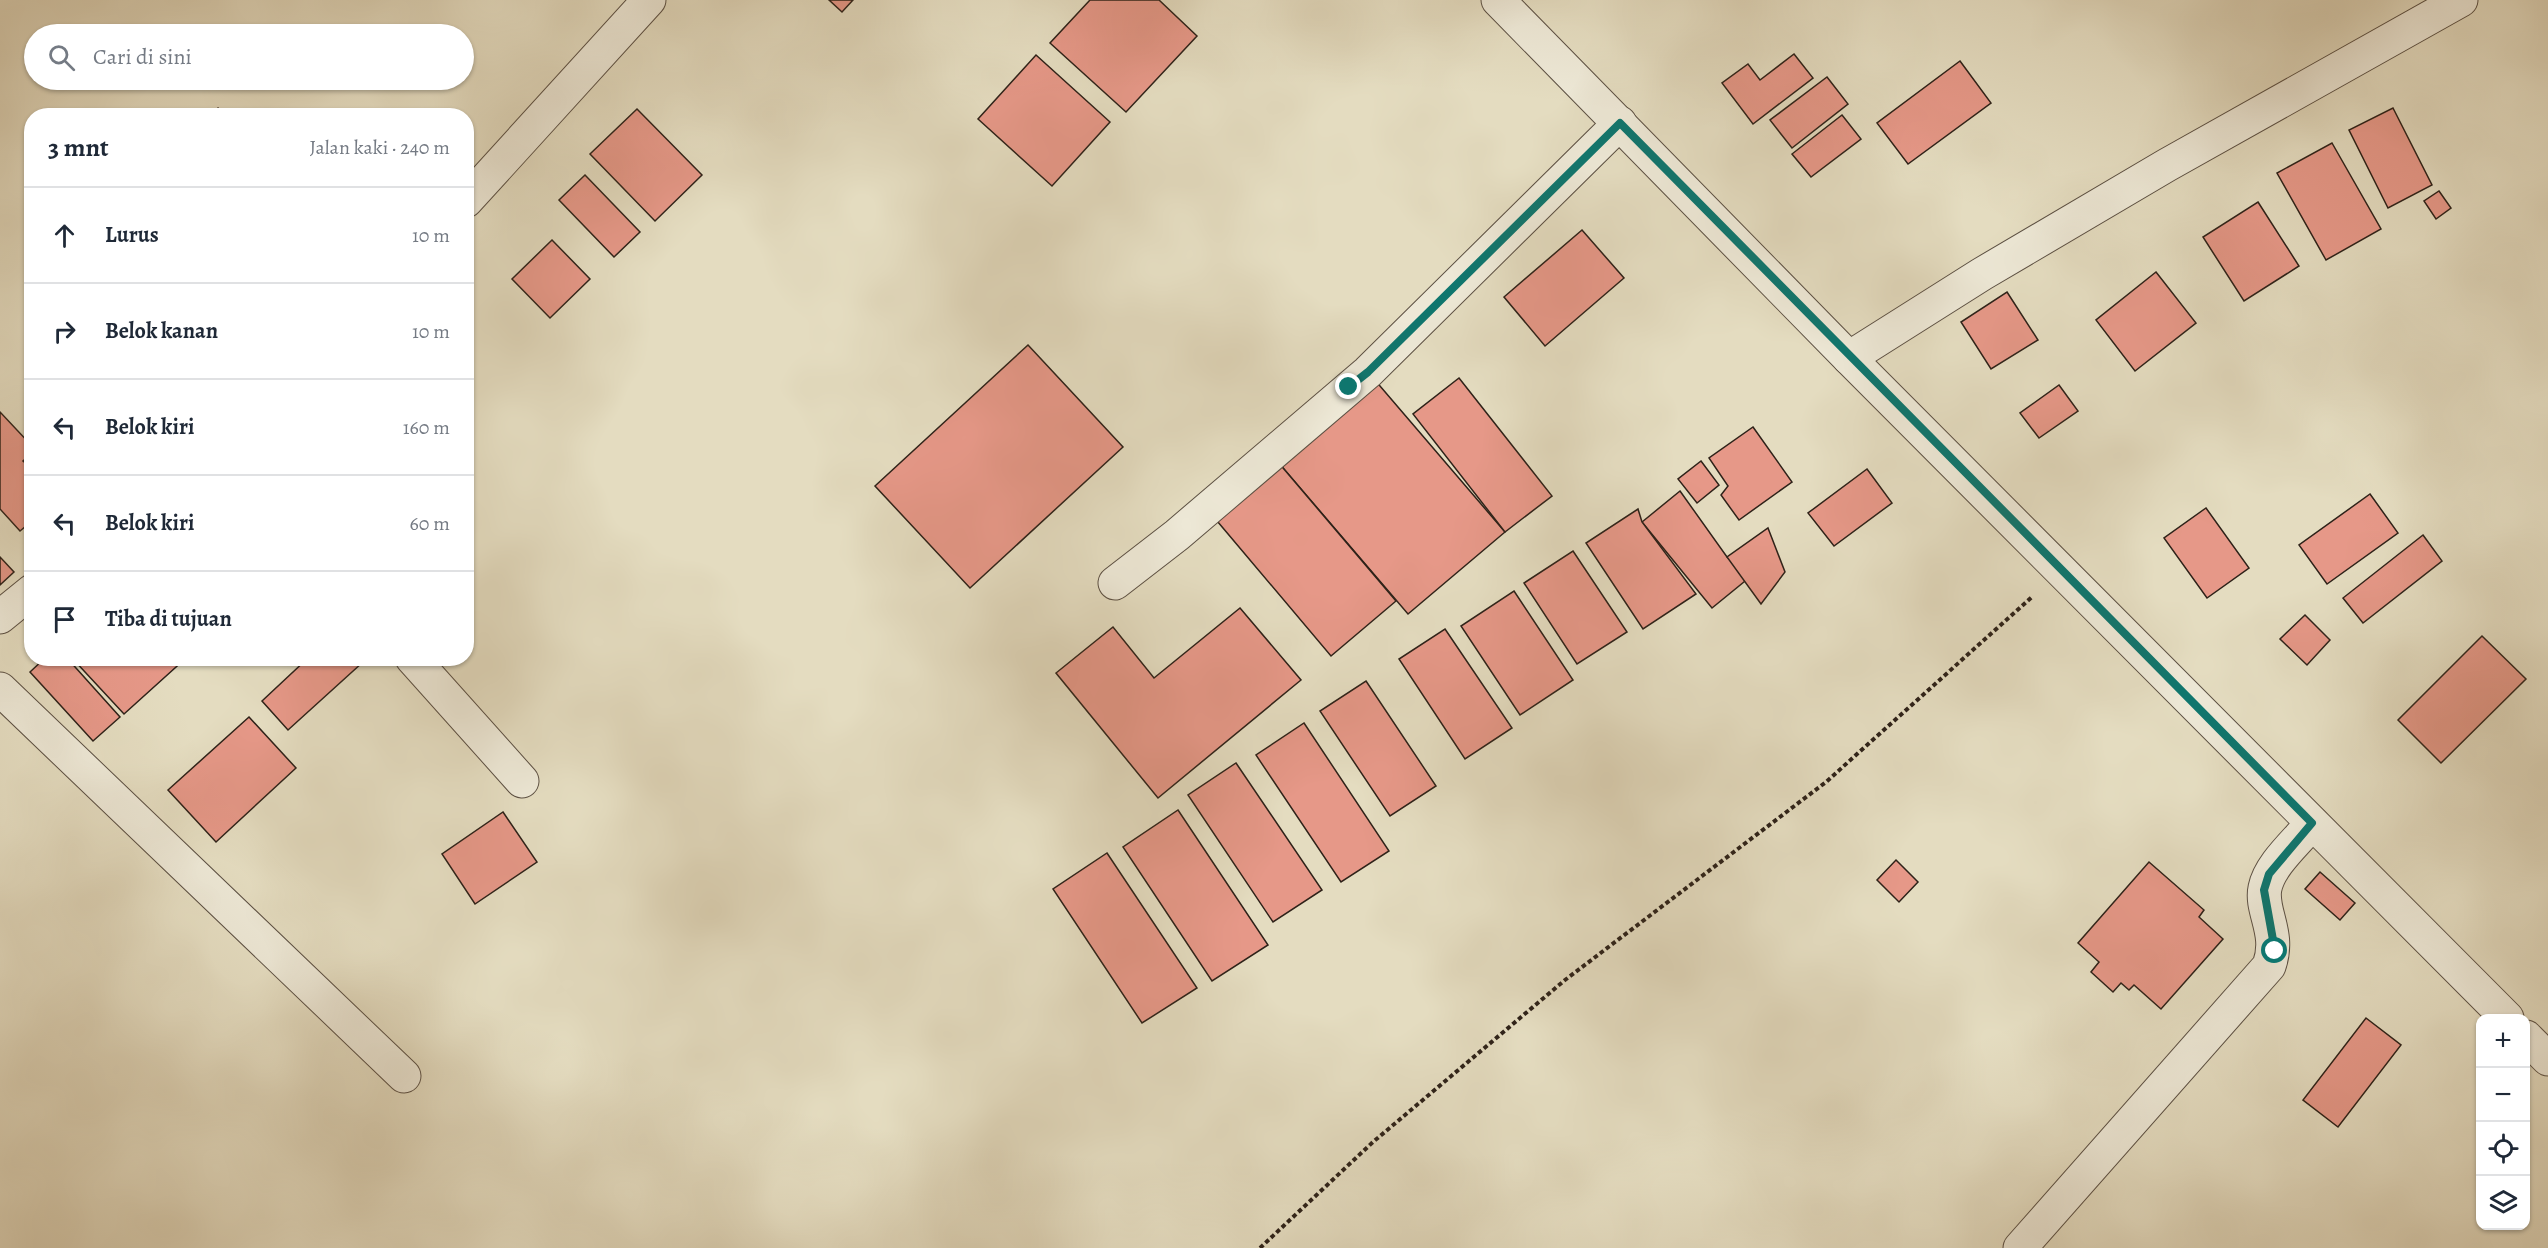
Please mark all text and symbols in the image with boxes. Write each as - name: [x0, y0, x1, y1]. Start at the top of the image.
- search box: [24, 24, 474, 90]
- icon: search: [45, 41, 78, 74]
- text: Cari di sini: [93, 42, 192, 72]
- text: 3 mnt: [48, 130, 109, 165]
- text: Jalan kaki · 240 m: [309, 134, 450, 161]
- icon: ahead: [48, 219, 81, 252]
- text: Lurus: [105, 220, 159, 250]
- text: 10 m: [412, 222, 450, 249]
- icon: right: [48, 315, 81, 348]
- text: Belok kanan: [105, 316, 218, 346]
- text: 10 m: [412, 318, 450, 345]
- route end: [1335, 373, 1361, 399]
- icon: left: [48, 411, 81, 444]
- text: Belok kiri: [105, 412, 194, 442]
- text: 160 m: [403, 414, 450, 441]
- icon: left: [48, 507, 81, 540]
- text: Belok kiri: [105, 508, 194, 538]
- text: 60 m: [410, 510, 450, 537]
- icon: arrive: [48, 603, 81, 636]
- text: Tiba di tujuan: [105, 604, 232, 634]
- route start: [2261, 937, 2287, 963]
- map controls: [2476, 1014, 2530, 1230]
- button: +: [2476, 1014, 2530, 1068]
- button: −: [2476, 1068, 2530, 1122]
- button: locate: [2476, 1122, 2530, 1176]
- button: layers: [2476, 1176, 2530, 1230]

